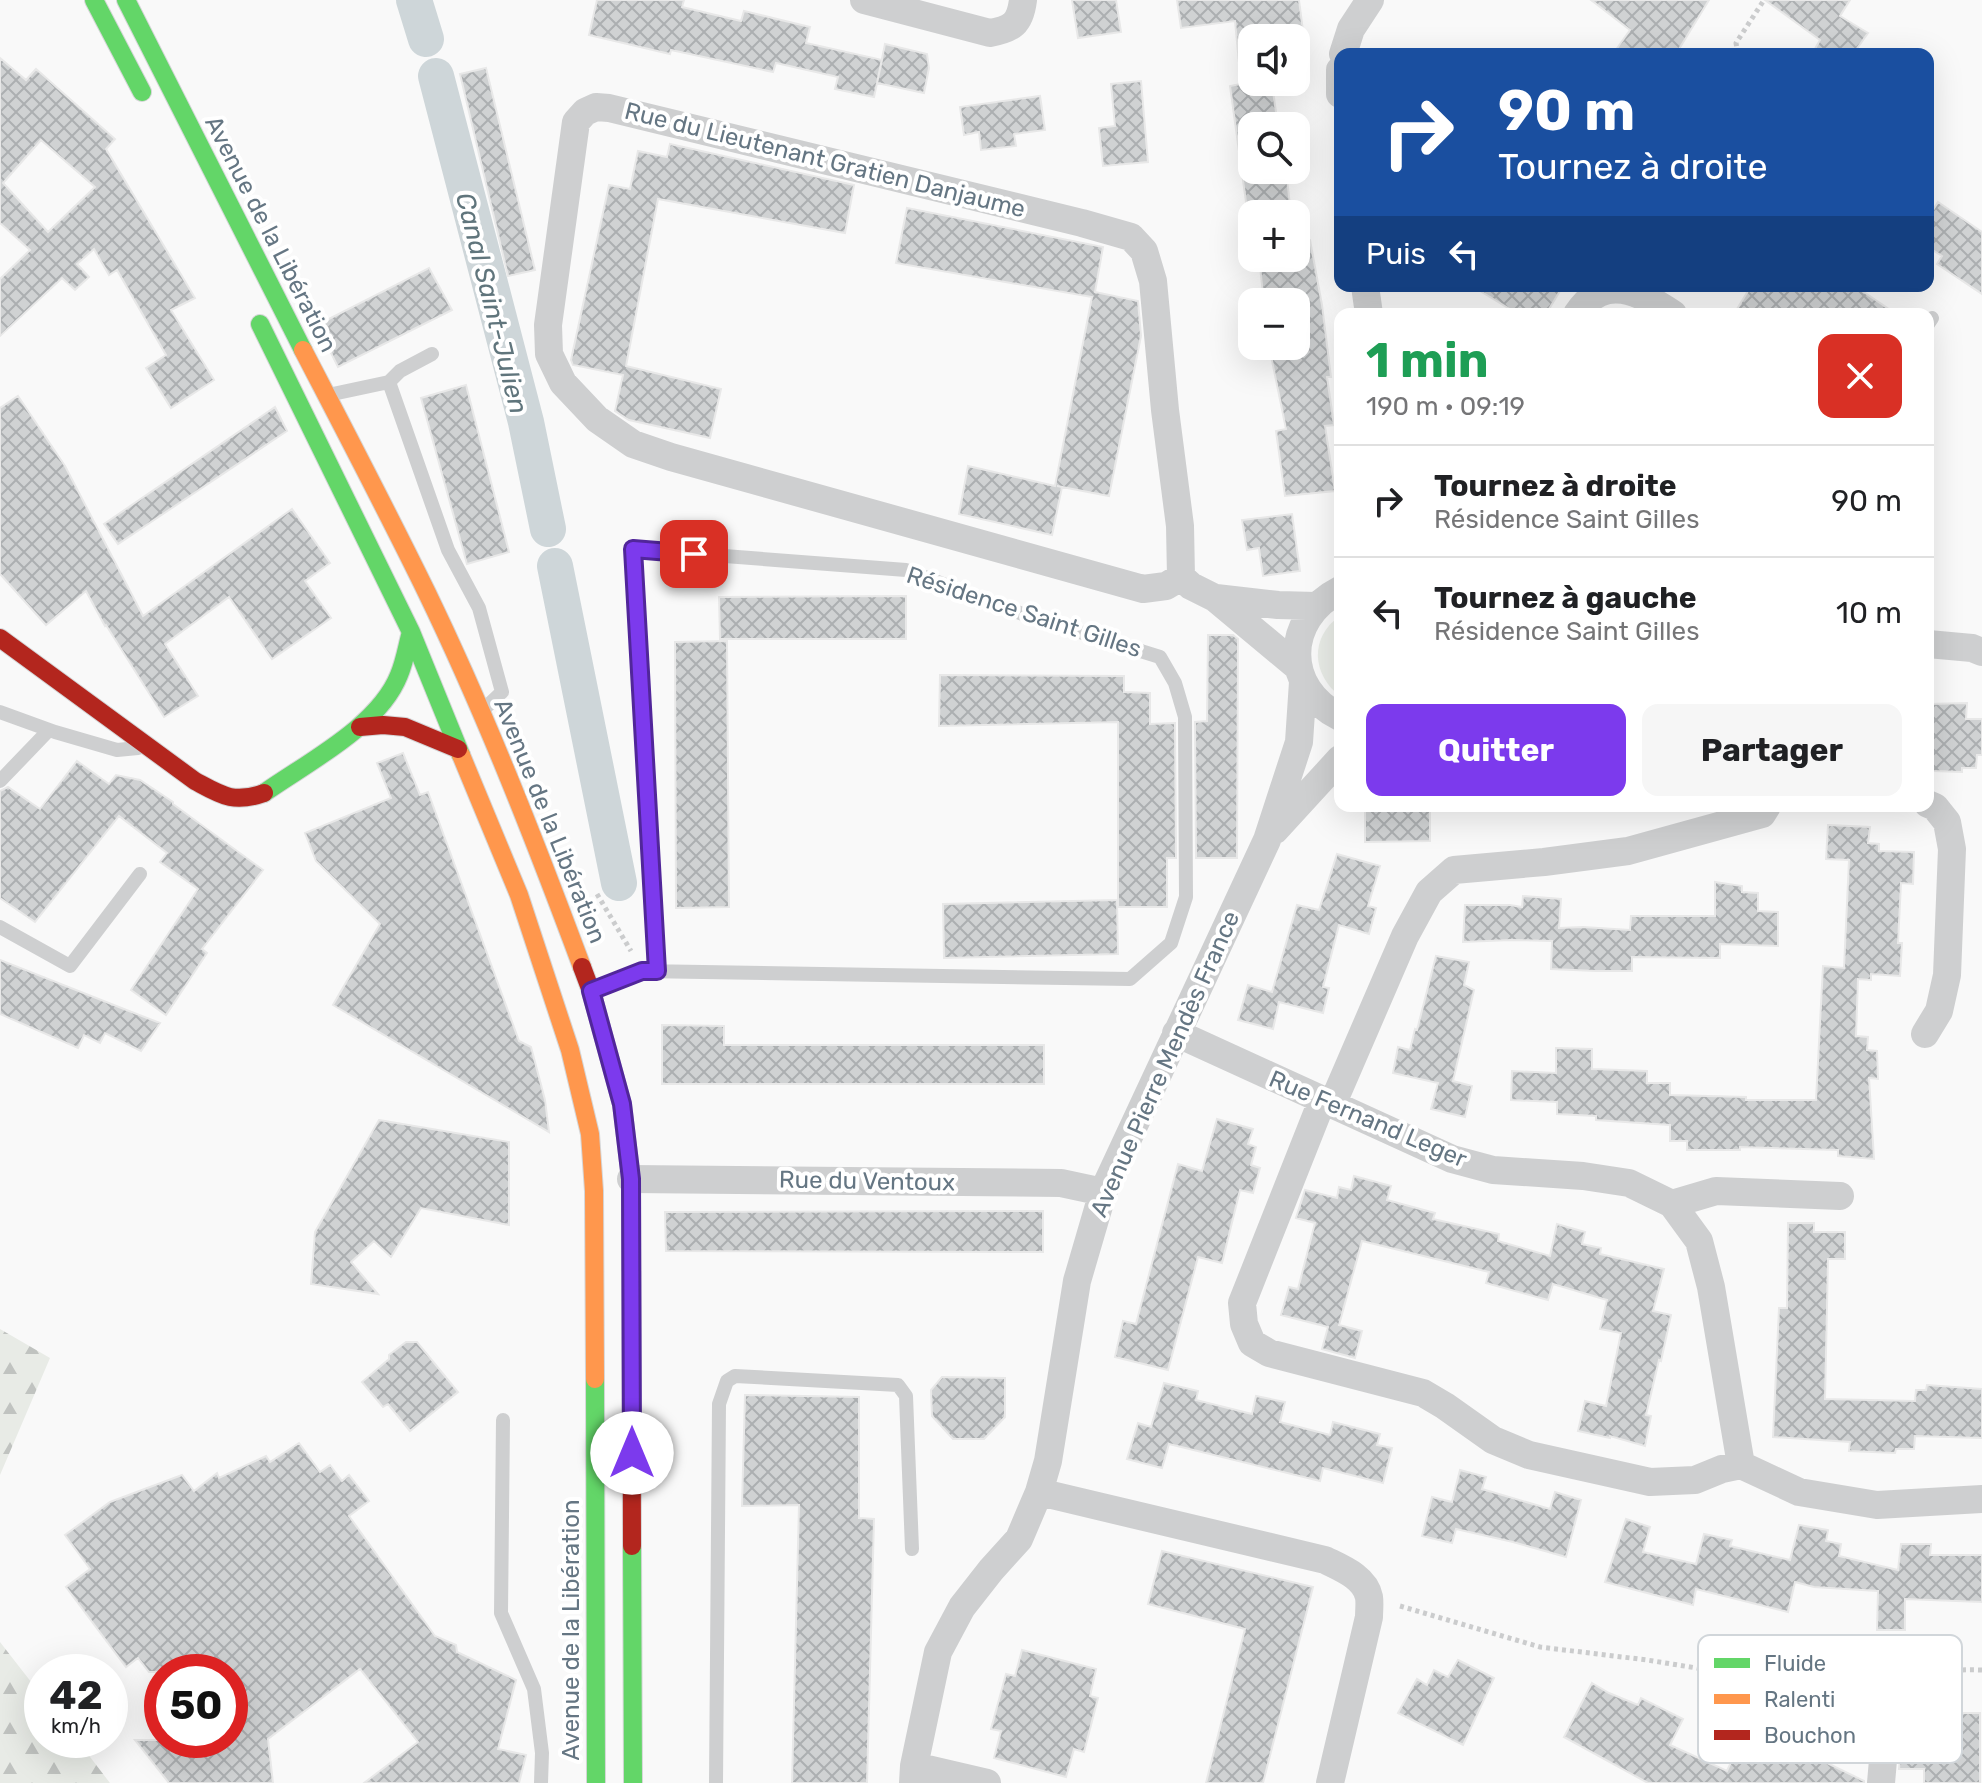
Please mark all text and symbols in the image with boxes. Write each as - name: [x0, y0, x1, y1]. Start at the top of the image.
- map controls: [1238, 24, 1310, 360]
- button: sound: [1238, 24, 1310, 96]
- text: 90 m: [1498, 78, 1635, 144]
- icon: right: [1366, 80, 1470, 184]
- street label: Rue du Lieutenant Gratien Danjaume: [622, 97, 1028, 223]
- street label: Avenue de la Libération: [199, 111, 343, 357]
- button: search: [1238, 112, 1310, 184]
- text: Tournez à droite: [1498, 145, 1768, 188]
- water label: Canal Saint-Julien: [449, 189, 534, 417]
- button: +: [1238, 200, 1310, 272]
- icon: left: [1442, 232, 1486, 276]
- text: Puis: [1366, 236, 1426, 272]
- button: −: [1238, 288, 1310, 360]
- text: 1 min: [1366, 332, 1489, 389]
- button: close: [1818, 334, 1902, 418]
- text: 190 m · 09:19: [1366, 391, 1525, 422]
- text: Tournez à droite: [1434, 468, 1677, 504]
- icon: right: [1366, 479, 1410, 523]
- text: 90 m: [1831, 483, 1902, 519]
- text: Résidence Saint Gilles: [1434, 504, 1699, 535]
- pin: [660, 520, 728, 588]
- icon: arrive: [672, 532, 716, 576]
- street label: Résidence Saint Gilles: [903, 561, 1145, 663]
- text: Tournez à gauche: [1434, 580, 1697, 616]
- icon: left: [1366, 591, 1410, 635]
- text: 10 m: [1836, 595, 1902, 631]
- text: Résidence Saint Gilles: [1434, 616, 1699, 647]
- street label: Avenue de la Libération: [488, 695, 612, 947]
- button: Quitter: [1366, 704, 1626, 796]
- button: Partager: [1642, 704, 1902, 796]
- street label: Avenue Pierre Mendès France: [1085, 907, 1245, 1221]
- street label: Rue Fernand Leger: [1265, 1065, 1471, 1173]
- street label: Rue du Ventoux: [779, 1165, 955, 1197]
- position arrow: [590, 1411, 674, 1495]
- street label: Avenue de la Libération: [557, 1499, 585, 1761]
- legend: [1698, 1635, 1962, 1763]
- text: Fluide: [1764, 1650, 1826, 1677]
- speed limit sign: 50: [144, 1654, 248, 1758]
- text: 42: [49, 1672, 103, 1719]
- text: Ralenti: [1764, 1686, 1835, 1713]
- text: km/h: [51, 1714, 101, 1738]
- text: Bouchon: [1764, 1722, 1856, 1749]

